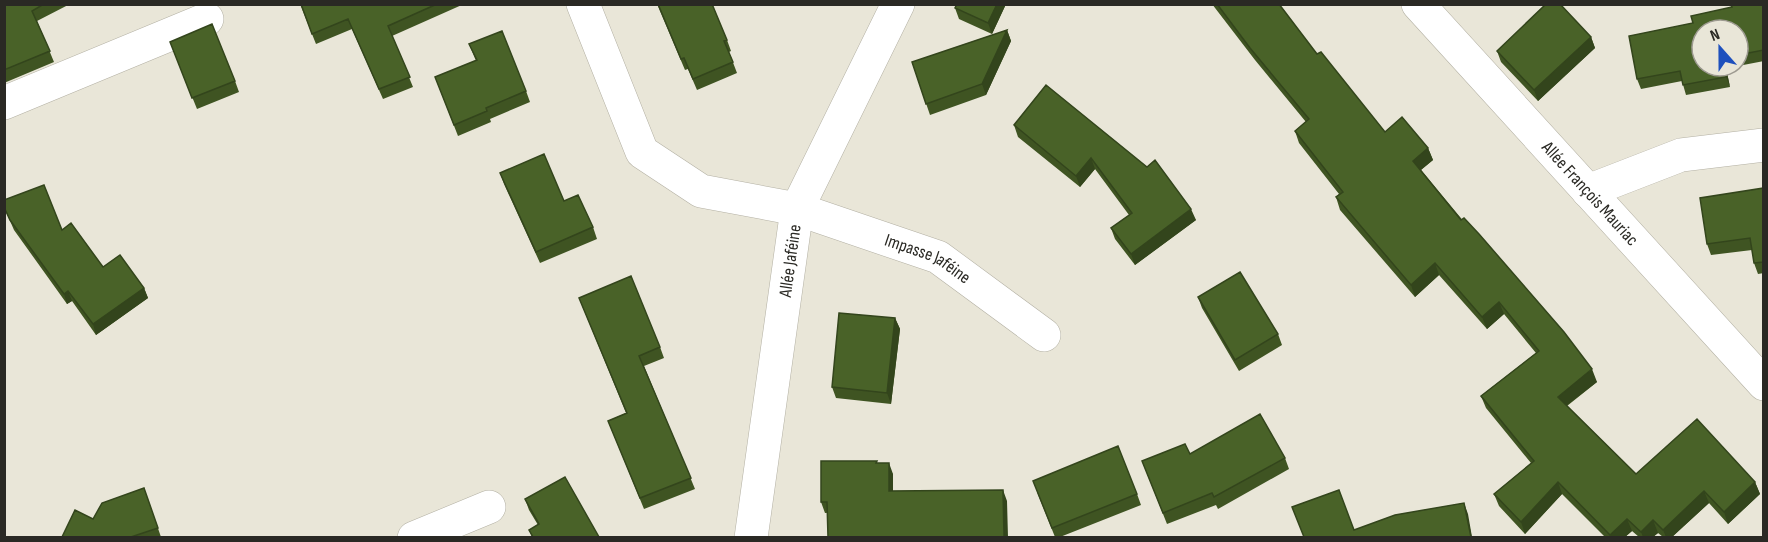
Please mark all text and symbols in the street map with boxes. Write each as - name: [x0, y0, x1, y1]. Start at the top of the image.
- north arrow: [1690, 18, 1750, 78]
- text: N: [1708, 25, 1723, 46]
- street label: Allée François Mauriac: [1537, 136, 1643, 250]
- street label: Allée Jaféine: [775, 223, 806, 299]
- street label: Impasse Jaféine: [882, 230, 975, 288]

